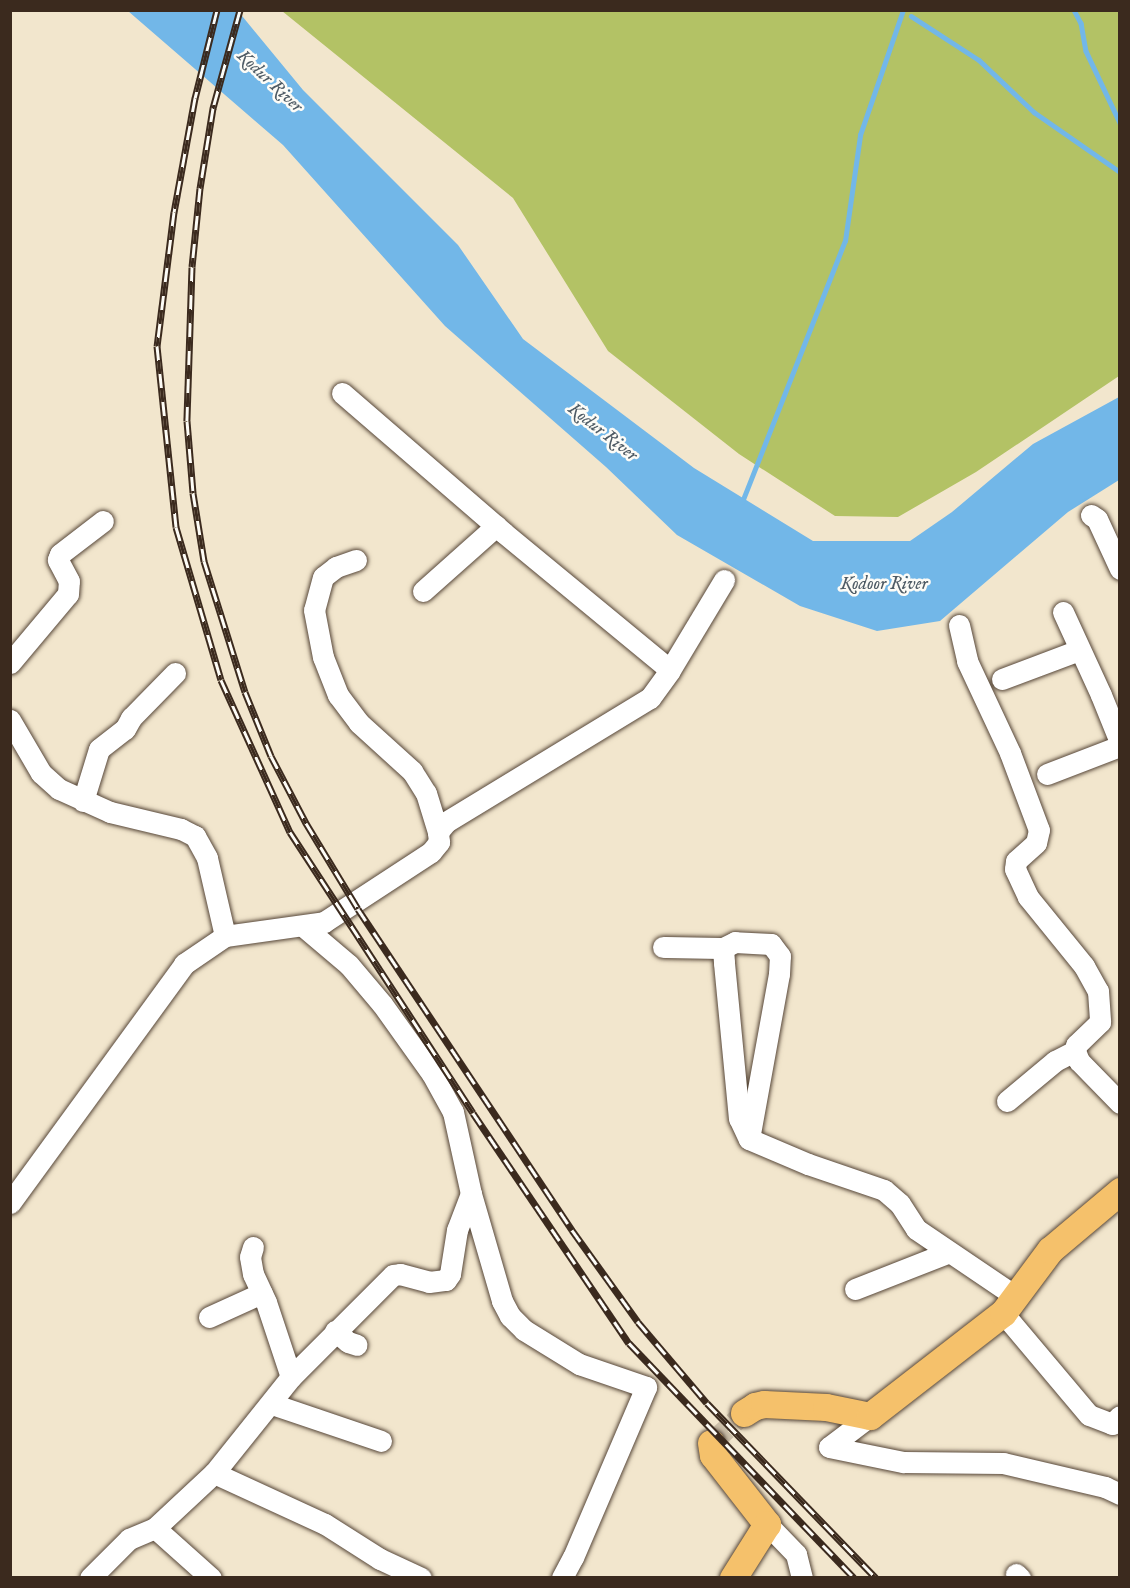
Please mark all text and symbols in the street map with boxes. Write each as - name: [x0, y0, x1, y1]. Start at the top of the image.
- water label: Kodur River: [232, 46, 306, 118]
- water label: Kodur River: [563, 399, 641, 467]
- water label: Kodoor River: [840, 574, 928, 596]

